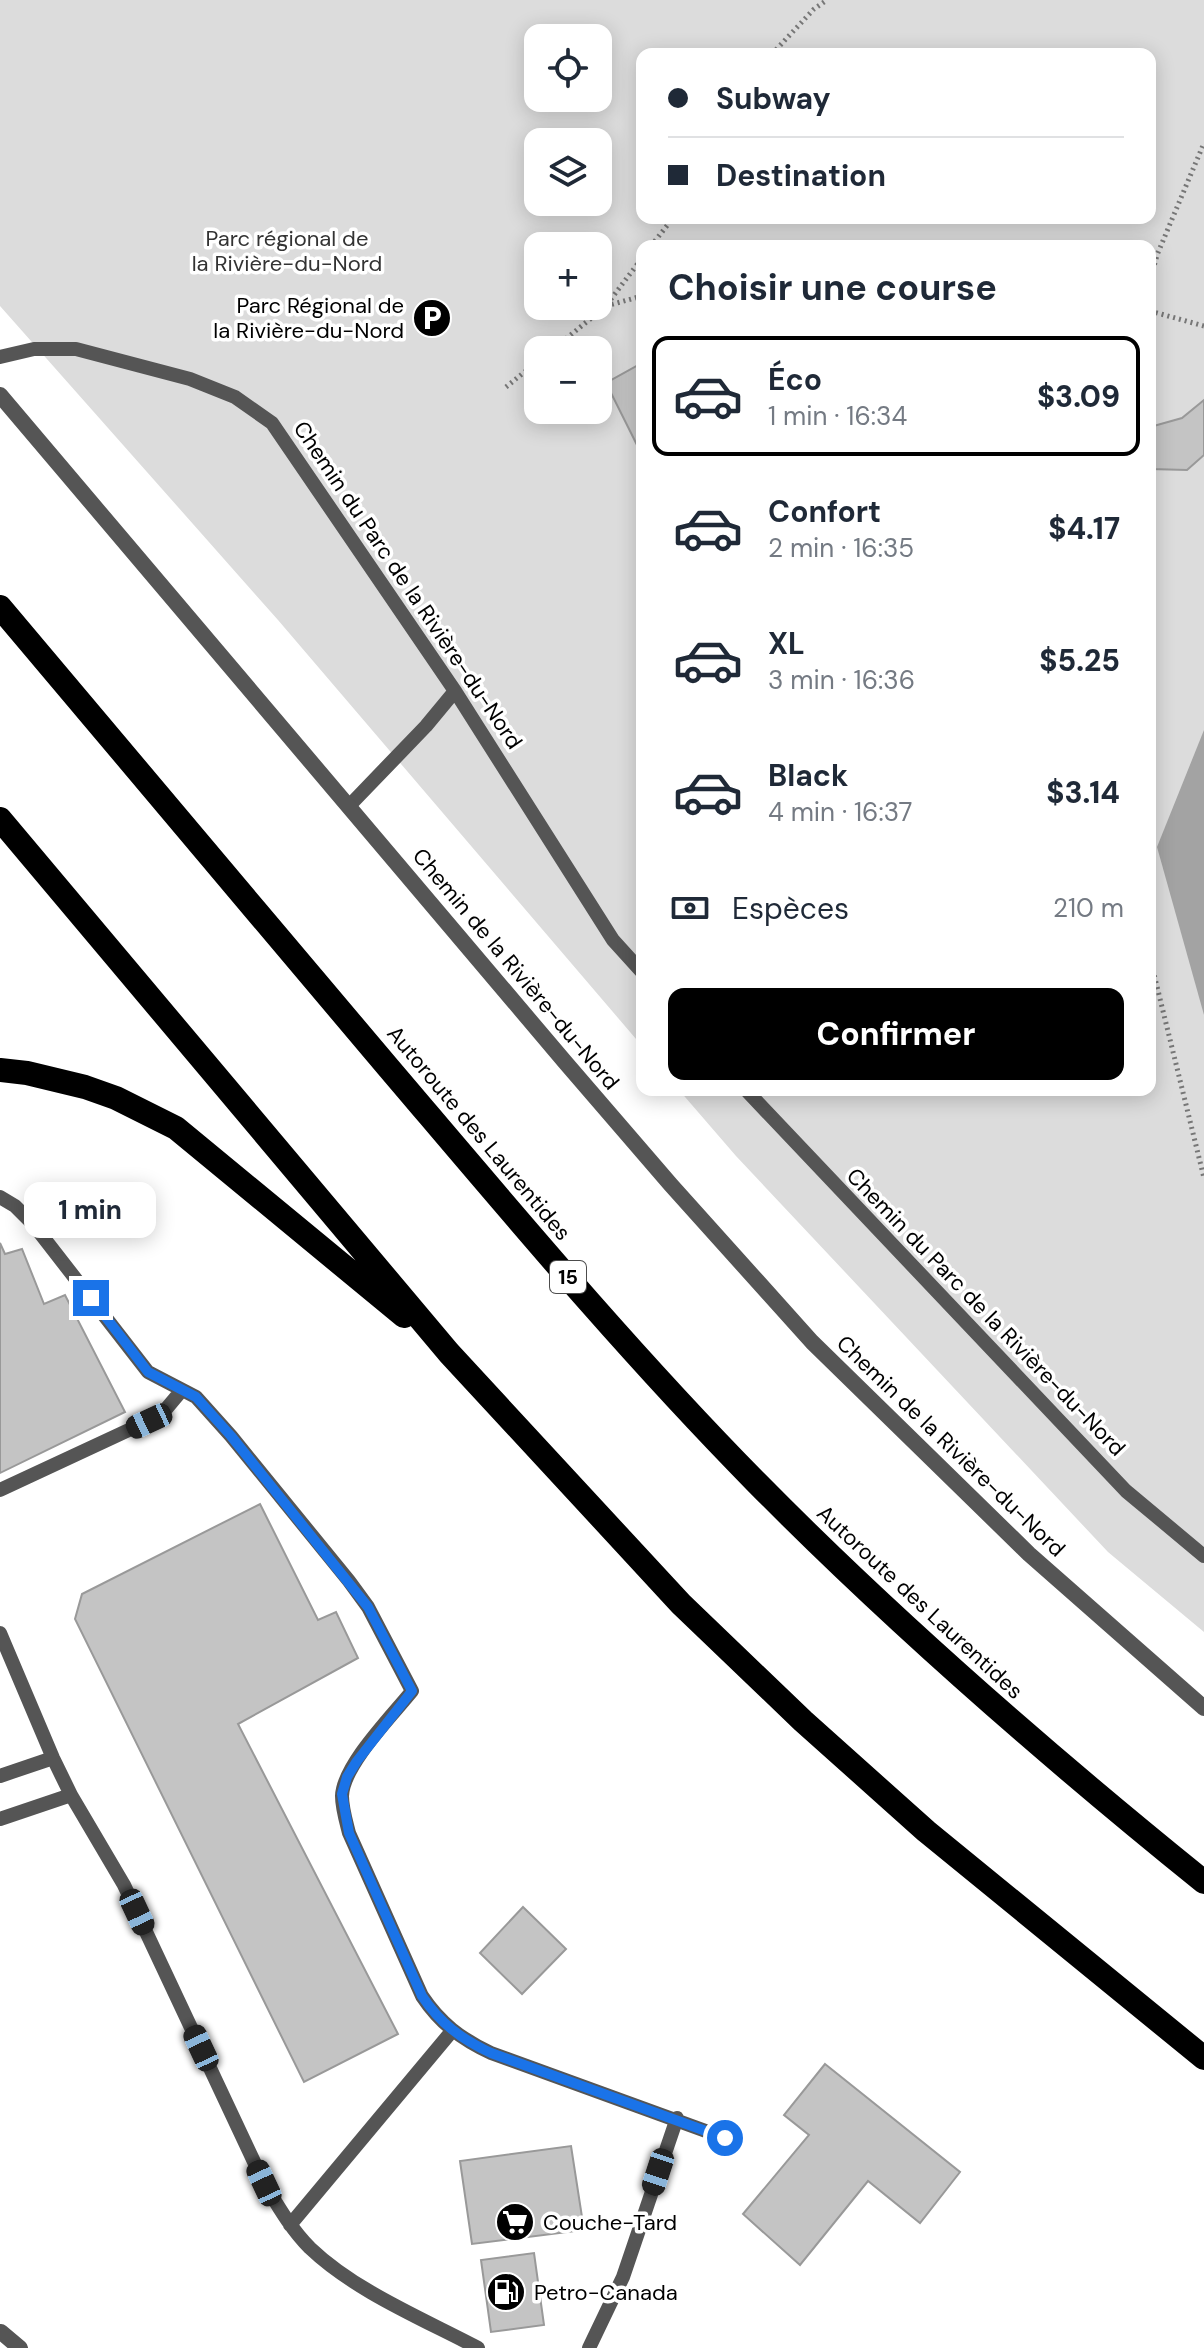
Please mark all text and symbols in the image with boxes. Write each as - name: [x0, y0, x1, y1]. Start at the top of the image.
- map controls: [524, 24, 612, 424]
- button: locate: [524, 24, 612, 112]
- text: Subway: [716, 79, 831, 118]
- button: layers: [524, 128, 612, 216]
- text: Destination: [716, 156, 886, 195]
- park label: Parc régional de la Rivière-du-Nord: [192, 224, 382, 278]
- button: +: [524, 232, 612, 320]
- text: Choisir une course: [668, 264, 997, 311]
- place label: Parc Régional de la Rivière-du-Nord: [213, 291, 404, 345]
- parking icon: Parc Régional de la Rivière-du-Nord: [411, 297, 453, 339]
- button: −: [524, 336, 612, 424]
- icon: car: [672, 360, 744, 432]
- text: Éco: [768, 360, 822, 399]
- text: $3.09: [1037, 377, 1120, 416]
- text: 1 min · 16:34: [768, 399, 907, 433]
- street label: Chemin du Parc de la Rivière-du-Nord: [287, 415, 529, 755]
- icon: car: [672, 492, 744, 564]
- text: Confort: [768, 492, 881, 531]
- text: $4.17: [1048, 509, 1120, 548]
- text: 2 min · 16:35: [768, 531, 914, 565]
- icon: car: [672, 624, 744, 696]
- text: XL: [768, 624, 805, 663]
- text: $5.25: [1039, 641, 1120, 680]
- text: 3 min · 16:36: [768, 663, 915, 697]
- icon: car: [672, 756, 744, 828]
- text: Black: [768, 756, 848, 795]
- text: $3.14: [1046, 773, 1120, 812]
- text: 4 min · 16:37: [768, 795, 913, 829]
- street label: Chemin de la Rivière-du-Nord: [406, 842, 626, 1096]
- icon: cash: [668, 886, 712, 930]
- text: Espèces: [732, 889, 849, 928]
- text: 210 m: [1053, 891, 1124, 925]
- button: Confirmer: [668, 988, 1124, 1080]
- street label: Autoroute des Laurentides: [381, 1020, 577, 1246]
- street label: Chemin du Parc de la Rivière-du-Nord: [840, 1162, 1132, 1462]
- callout: 1 min: [25, 1182, 157, 1238]
- text: 1 min: [58, 1193, 122, 1227]
- road number: 15: [550, 1261, 586, 1293]
- route end: [73, 1280, 109, 1316]
- street label: Chemin de la Rivière-du-Nord: [830, 1329, 1072, 1563]
- car: [122, 1400, 176, 1442]
- street label: Autoroute des Laurentides: [811, 1499, 1029, 1705]
- car: [116, 1885, 158, 1939]
- car: [180, 2021, 222, 2075]
- route start: [707, 2120, 743, 2156]
- car: [639, 2145, 677, 2199]
- car: [243, 2156, 285, 2210]
- supermarket icon: Couche-Tard: [494, 2201, 536, 2243]
- place label: Couche-Tard: [543, 2208, 677, 2237]
- fuel station icon: Petro-Canada: [485, 2271, 527, 2313]
- place label: Petro-Canada: [534, 2278, 678, 2307]

